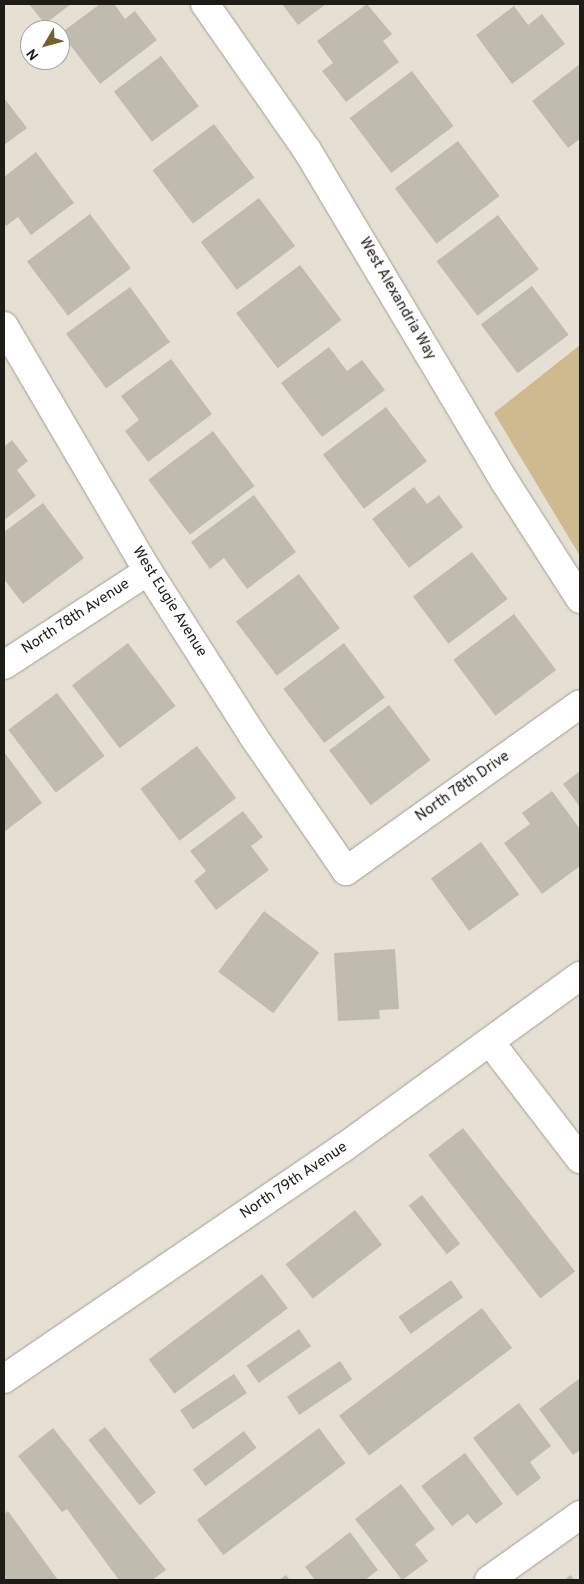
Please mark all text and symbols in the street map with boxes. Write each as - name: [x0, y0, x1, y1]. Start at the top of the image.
- north arrow: [20, 20, 70, 70]
- text: N: [24, 45, 43, 63]
- street label: West Alexandria Way: [354, 234, 440, 364]
- street label: West Eugie Avenue: [128, 543, 210, 661]
- street label: North 78th Avenue: [18, 575, 134, 659]
- street label: North 78th Drive: [412, 748, 514, 826]
- street label: North 79th Avenue: [236, 1138, 352, 1224]

